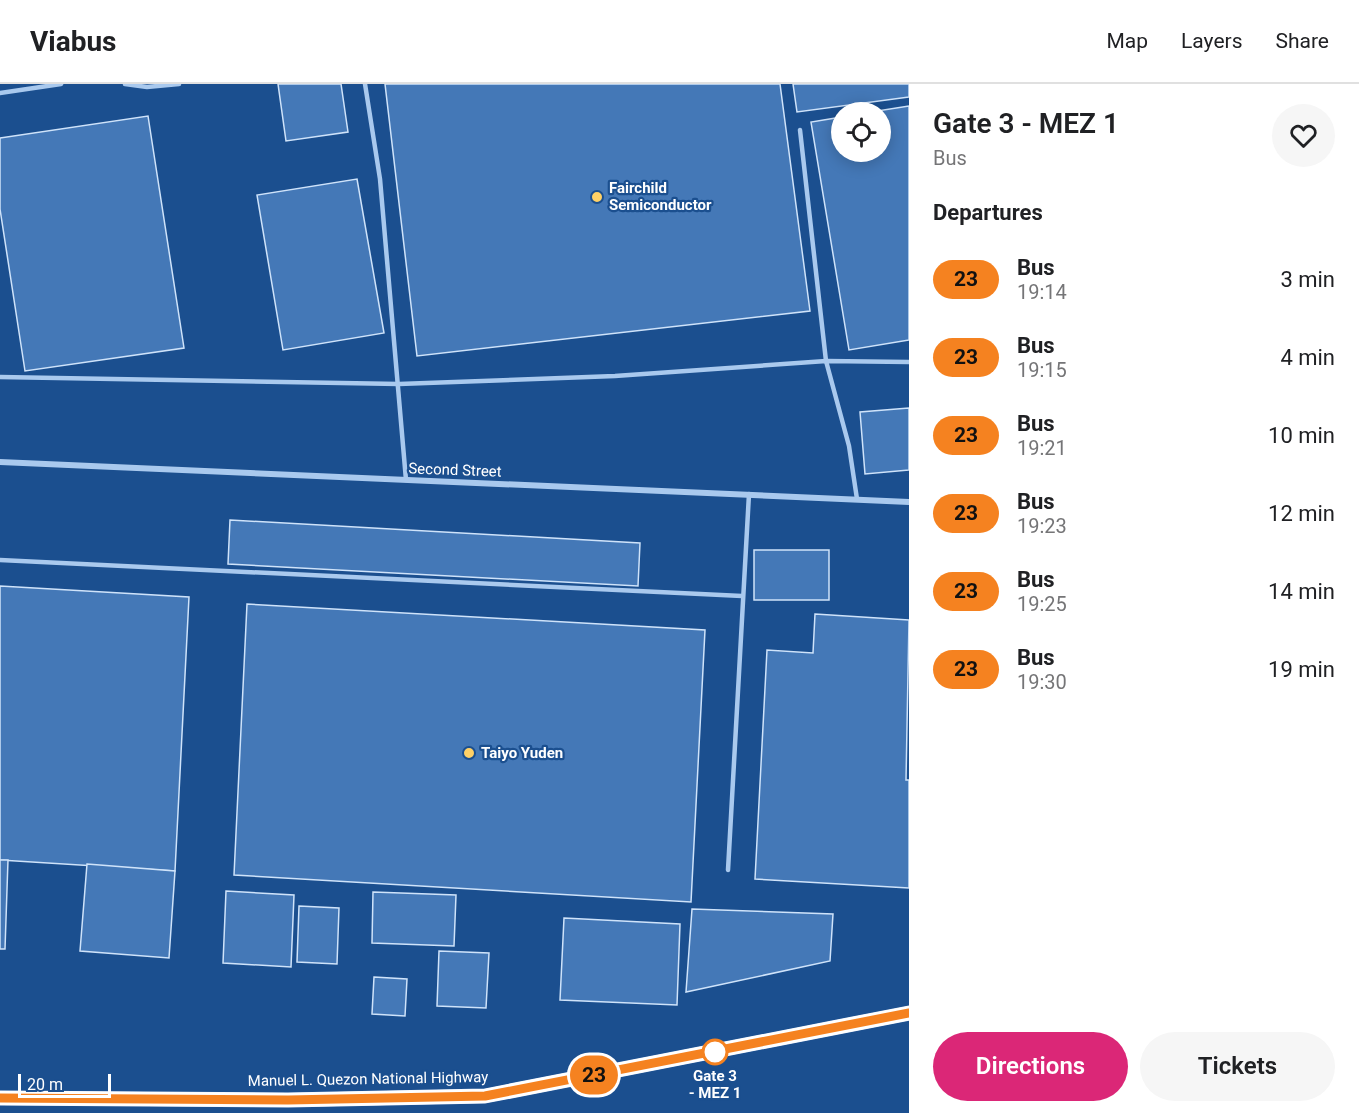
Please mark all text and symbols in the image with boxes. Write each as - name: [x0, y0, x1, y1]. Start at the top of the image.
- text: Viabus: [30, 25, 117, 58]
- text: Map: [1106, 29, 1148, 53]
- text: Layers: [1181, 29, 1242, 53]
- text: Share: [1275, 29, 1329, 53]
- map controls: [831, 102, 891, 162]
- button: locate: [831, 102, 891, 162]
- button: heart: [1272, 104, 1335, 167]
- text: Gate 3 - MEZ 1: [933, 107, 1119, 140]
- text: Bus: [933, 146, 967, 170]
- place label: Fairchild Semiconductor: [609, 179, 712, 214]
- marker: Fairchild Semiconductor: [590, 190, 604, 204]
- text: Departures: [933, 200, 1043, 225]
- text: Bus: [1017, 255, 1055, 280]
- text: 23: [954, 267, 978, 291]
- text: 3 min: [1280, 267, 1335, 292]
- text: 19:14: [1017, 280, 1067, 304]
- text: Bus: [1017, 333, 1055, 358]
- text: 23: [954, 345, 978, 369]
- text: 4 min: [1280, 345, 1335, 370]
- text: 19:15: [1017, 358, 1067, 382]
- text: Bus: [1017, 411, 1055, 436]
- text: 23: [954, 423, 978, 447]
- text: 10 min: [1268, 423, 1335, 448]
- text: 19:21: [1017, 436, 1067, 460]
- street label: Second Street: [408, 459, 502, 481]
- text: Bus: [1017, 489, 1055, 514]
- text: 23: [954, 501, 978, 525]
- text: 12 min: [1268, 501, 1335, 526]
- text: 19:23: [1017, 514, 1067, 538]
- text: Bus: [1017, 567, 1055, 592]
- text: 23: [954, 579, 978, 603]
- text: 14 min: [1268, 579, 1335, 604]
- text: 19:25: [1017, 592, 1067, 616]
- text: Bus: [1017, 645, 1055, 670]
- text: 23: [954, 657, 978, 681]
- text: 19 min: [1268, 657, 1335, 682]
- text: 19:30: [1017, 670, 1067, 694]
- place label: Taiyo Yuden: [481, 744, 563, 762]
- marker: Taiyo Yuden: [462, 746, 476, 760]
- button: Directions: [933, 1032, 1128, 1101]
- button: Tickets: [1140, 1032, 1335, 1101]
- marker: Gate 3 - MEZ 1: [702, 1039, 728, 1065]
- line badge: 23: [567, 1056, 621, 1094]
- text: 23: [582, 1063, 606, 1087]
- place label: Gate 3 - MEZ 1: [689, 1067, 741, 1102]
- street label: Manuel L. Quezon National Highway: [248, 1068, 488, 1090]
- scale bar: [18, 1071, 111, 1098]
- text: 20 m: [27, 1075, 63, 1094]

